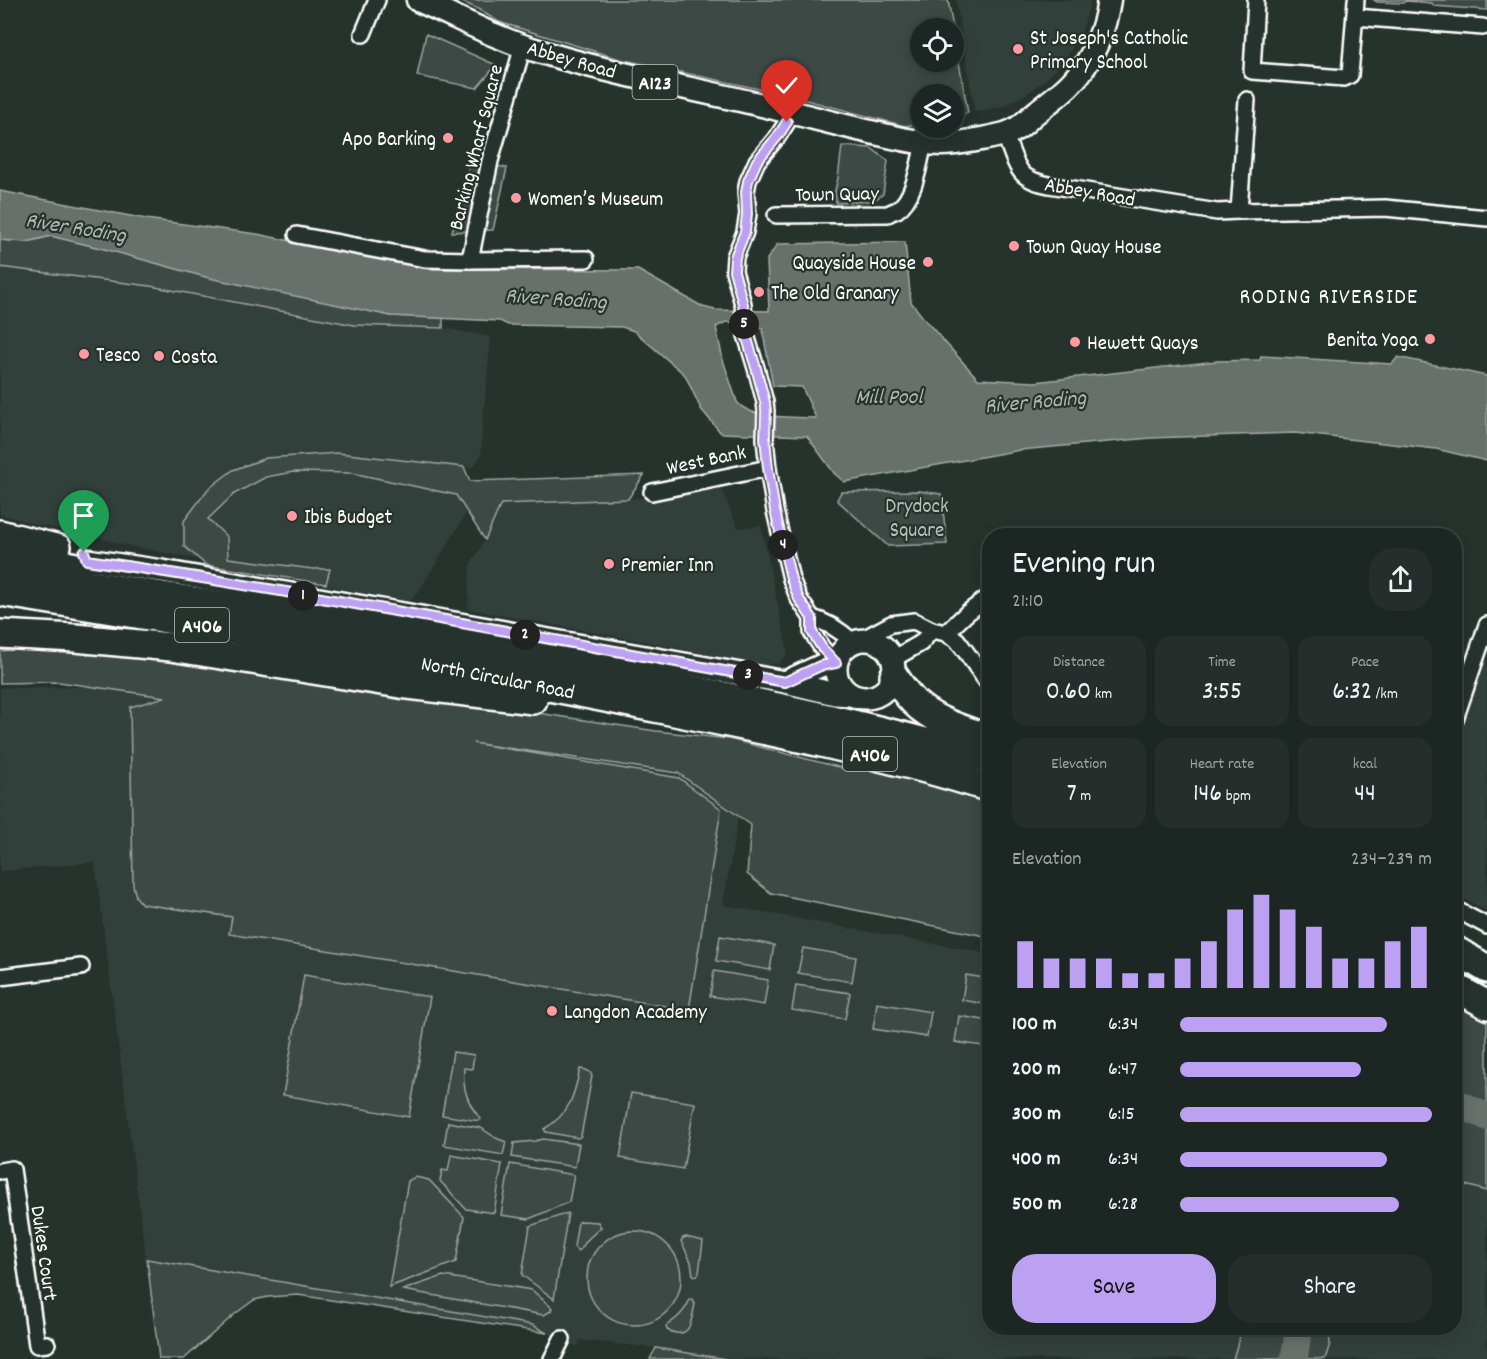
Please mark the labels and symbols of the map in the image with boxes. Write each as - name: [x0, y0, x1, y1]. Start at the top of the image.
- place label: St Joseph's Catholic Primary School: [1030, 25, 1188, 79]
- street label: Abbey Road: [523, 35, 619, 89]
- marker: St Joseph's Catholic Primary School: [1011, 42, 1025, 56]
- pin: [761, 60, 812, 122]
- street label: Barking Wharf Square: [443, 62, 513, 234]
- road number: A123: [632, 65, 678, 99]
- place label: Apo Barking: [342, 126, 436, 156]
- marker: Apo Barking: [441, 131, 455, 145]
- street label: Abbey Road: [1042, 171, 1137, 217]
- street label: Town Quay: [795, 180, 880, 212]
- place label: Women’s Museum: [528, 186, 664, 216]
- marker: Women’s Museum: [509, 191, 523, 205]
- water label: River Roding: [23, 206, 129, 253]
- place label: Town Quay House: [1026, 234, 1162, 264]
- marker: Town Quay House: [1007, 239, 1021, 253]
- place label: Quayside House: [793, 250, 916, 280]
- marker: Quayside House: [921, 255, 935, 269]
- place label: The Old Granary: [771, 280, 899, 310]
- water label: River Roding: [504, 281, 609, 320]
- district label: RODING RIVERSIDE: [1239, 283, 1419, 314]
- marker: The Old Granary: [752, 285, 766, 299]
- pin: 5: [729, 309, 759, 339]
- place label: Benita Yoga: [1327, 327, 1419, 357]
- place label: Hewett Quays: [1087, 330, 1199, 360]
- marker: Benita Yoga: [1423, 332, 1437, 346]
- marker: Hewett Quays: [1068, 335, 1082, 349]
- place label: Tesco: [96, 342, 140, 372]
- place label: Costa: [171, 344, 218, 374]
- marker: Tesco: [77, 347, 91, 361]
- marker: Costa: [152, 349, 166, 363]
- water label: Mill Pool: [855, 383, 924, 414]
- water label: River Roding: [983, 384, 1089, 423]
- street label: West Bank: [664, 439, 749, 485]
- pin: [58, 490, 109, 552]
- park label: Drydock Square: [885, 493, 949, 547]
- place label: Ibis Budget: [304, 504, 392, 534]
- marker: Ibis Budget: [285, 509, 299, 523]
- pin: 4: [768, 530, 798, 560]
- place label: Premier Inn: [621, 552, 714, 582]
- marker: Premier Inn: [602, 557, 616, 571]
- pin: 1: [288, 581, 318, 611]
- road number: A406: [175, 608, 229, 642]
- pin: 2: [510, 620, 540, 650]
- street label: North Circular Road: [418, 650, 577, 710]
- pin: 3: [733, 660, 763, 690]
- road number: A406: [843, 737, 897, 771]
- place label: Langdon Academy: [564, 999, 707, 1029]
- marker: Langdon Academy: [545, 1004, 559, 1018]
- street label: Dukes Court: [21, 1204, 64, 1303]

